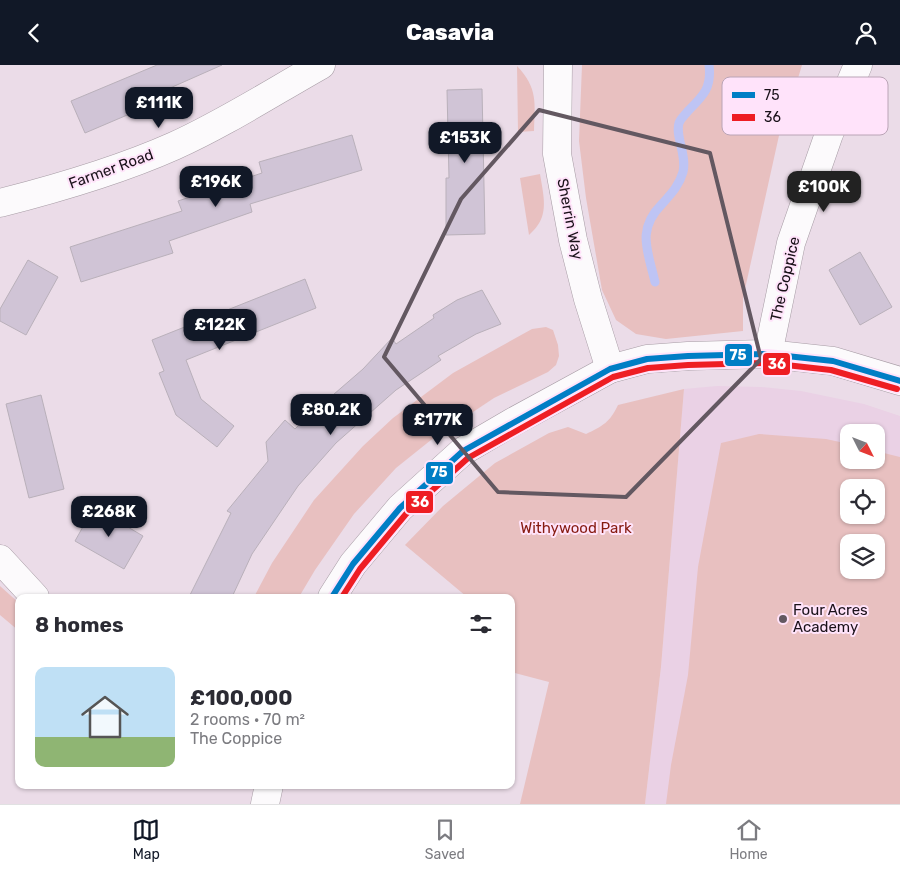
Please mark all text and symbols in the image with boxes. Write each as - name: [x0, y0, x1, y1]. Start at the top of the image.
- icon: back: [20, 19, 48, 47]
- text: Casavia: [406, 19, 494, 46]
- icon: person: [852, 19, 880, 47]
- legend: [722, 77, 888, 135]
- pin: £111K: [124, 87, 194, 129]
- text: 75: [764, 87, 780, 104]
- text: £111K: [136, 93, 182, 112]
- text: 36: [764, 109, 781, 126]
- pin: £153K: [430, 121, 500, 164]
- text: £153K: [440, 128, 490, 147]
- street label: Farmer Road: [66, 145, 156, 193]
- pin: £196K: [181, 165, 251, 208]
- pin: £100K: [789, 171, 859, 213]
- text: £196K: [191, 172, 241, 191]
- street label: Sherrin Way: [553, 177, 587, 261]
- text: £100K: [798, 177, 850, 196]
- street label: The Coppice: [767, 235, 803, 323]
- pin: £122K: [185, 309, 255, 351]
- text: £122K: [195, 315, 245, 334]
- line badge: 75: [724, 343, 753, 367]
- text: 75: [729, 347, 747, 364]
- line badge: 36: [762, 352, 791, 376]
- text: 36: [768, 356, 786, 373]
- pin: £80.2K: [290, 393, 372, 436]
- text: £80.2K: [302, 400, 360, 419]
- pin: £177K: [403, 403, 473, 446]
- text: £177K: [414, 410, 462, 429]
- north arrow: [840, 424, 885, 469]
- map controls: [840, 424, 885, 579]
- line badge: 75: [425, 461, 454, 485]
- text: 75: [430, 464, 448, 481]
- button: locate: [840, 479, 885, 524]
- line badge: 36: [405, 490, 434, 514]
- text: 36: [411, 494, 429, 511]
- pin: £268K: [74, 495, 144, 538]
- text: £268K: [82, 502, 136, 521]
- park label: Withywood Park: [520, 519, 632, 537]
- button: layers: [840, 534, 885, 579]
- place label: Four Acres Academy: [793, 601, 868, 636]
- icon: filters: [467, 610, 495, 638]
- text: 8 homes: [35, 612, 124, 637]
- marker: Four Acres Academy: [777, 613, 789, 625]
- text: £100,000: [190, 685, 293, 710]
- icon: home: [75, 687, 135, 747]
- text: 2 rooms · 70 m²: [190, 710, 305, 729]
- text: The Coppice: [190, 729, 282, 748]
- tab: Map: [132, 816, 160, 863]
- tab: Saved: [425, 816, 465, 863]
- tab: Home: [729, 816, 768, 863]

